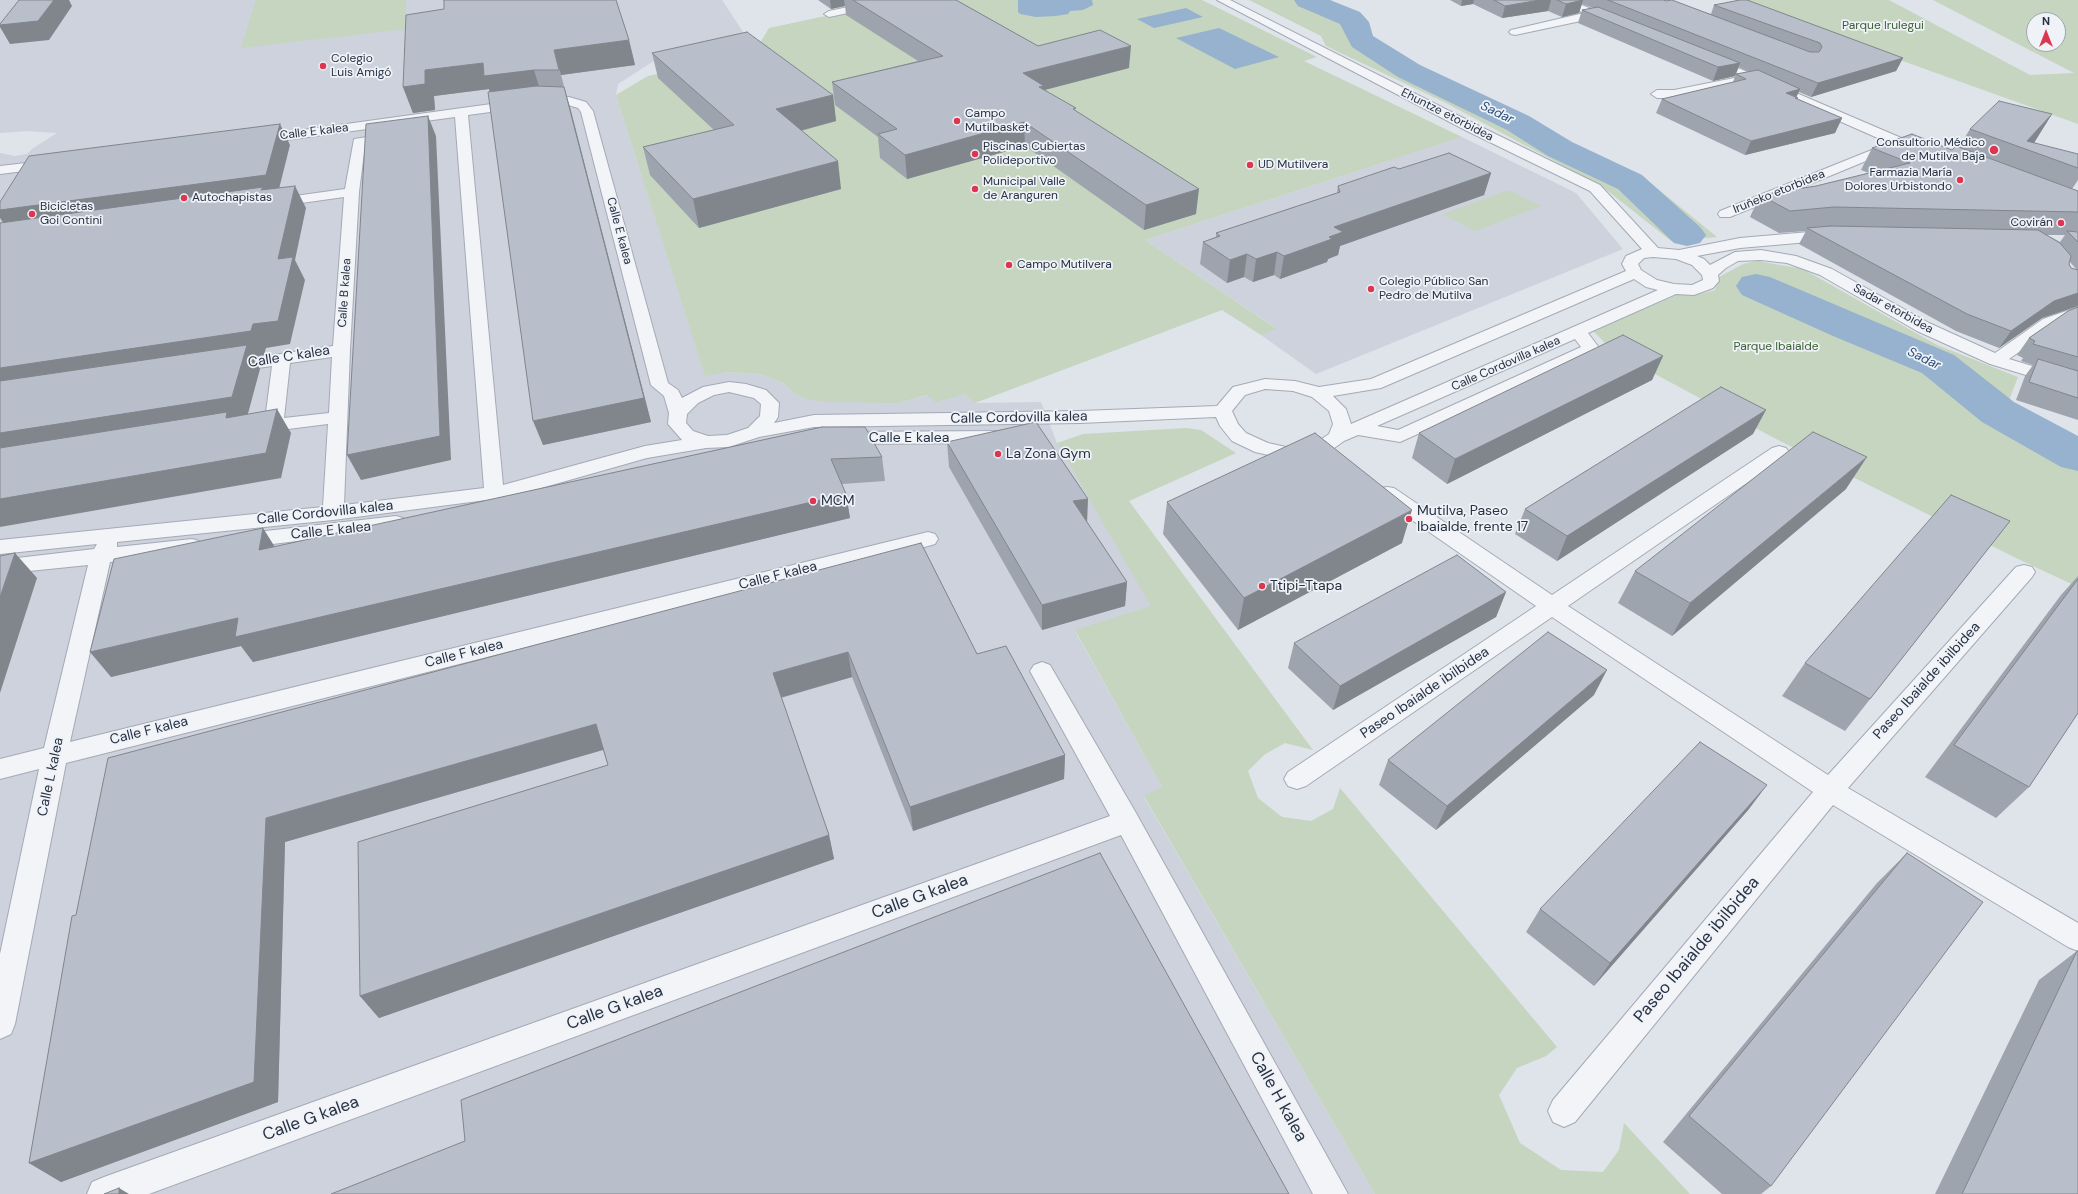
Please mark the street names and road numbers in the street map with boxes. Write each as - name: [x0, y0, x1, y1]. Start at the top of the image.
- street label: Ehuntze etorbidea: [1398, 86, 1496, 144]
- street label: Calle E kalea: [279, 121, 349, 143]
- street label: Iruñeko etorbidea: [1731, 167, 1827, 217]
- street label: Calle E kalea: [603, 196, 635, 266]
- street label: Calle B kalea: [335, 258, 355, 328]
- street label: Sadar etorbidea: [1851, 281, 1935, 337]
- street label: Calle Cordovilla kalea: [1449, 334, 1563, 394]
- street label: Calle C kalea: [247, 342, 331, 372]
- street label: Calle Cordovilla kalea: [950, 408, 1088, 428]
- street label: Calle E kalea: [869, 430, 949, 446]
- street label: Calle Cordovilla kalea: [256, 497, 394, 529]
- street label: Calle E kalea: [290, 518, 372, 544]
- street label: Calle F kalea: [737, 558, 819, 594]
- street label: Paseo Ibaialde ibilbidea: [1870, 619, 1984, 743]
- street label: Calle F kalea: [423, 636, 505, 672]
- street label: Paseo Ibaialde ibilbidea: [1357, 644, 1493, 742]
- street label: Calle F kalea: [108, 713, 190, 749]
- street label: Calle L kalea: [34, 736, 68, 818]
- street label: Calle G kalea: [869, 870, 971, 924]
- street label: Paseo Ibaialde ibilbidea: [1630, 873, 1764, 1027]
- street label: Calle G kalea: [564, 981, 666, 1035]
- street label: Calle H kalea: [1245, 1048, 1311, 1146]
- street label: Calle G kalea: [260, 1092, 362, 1146]

